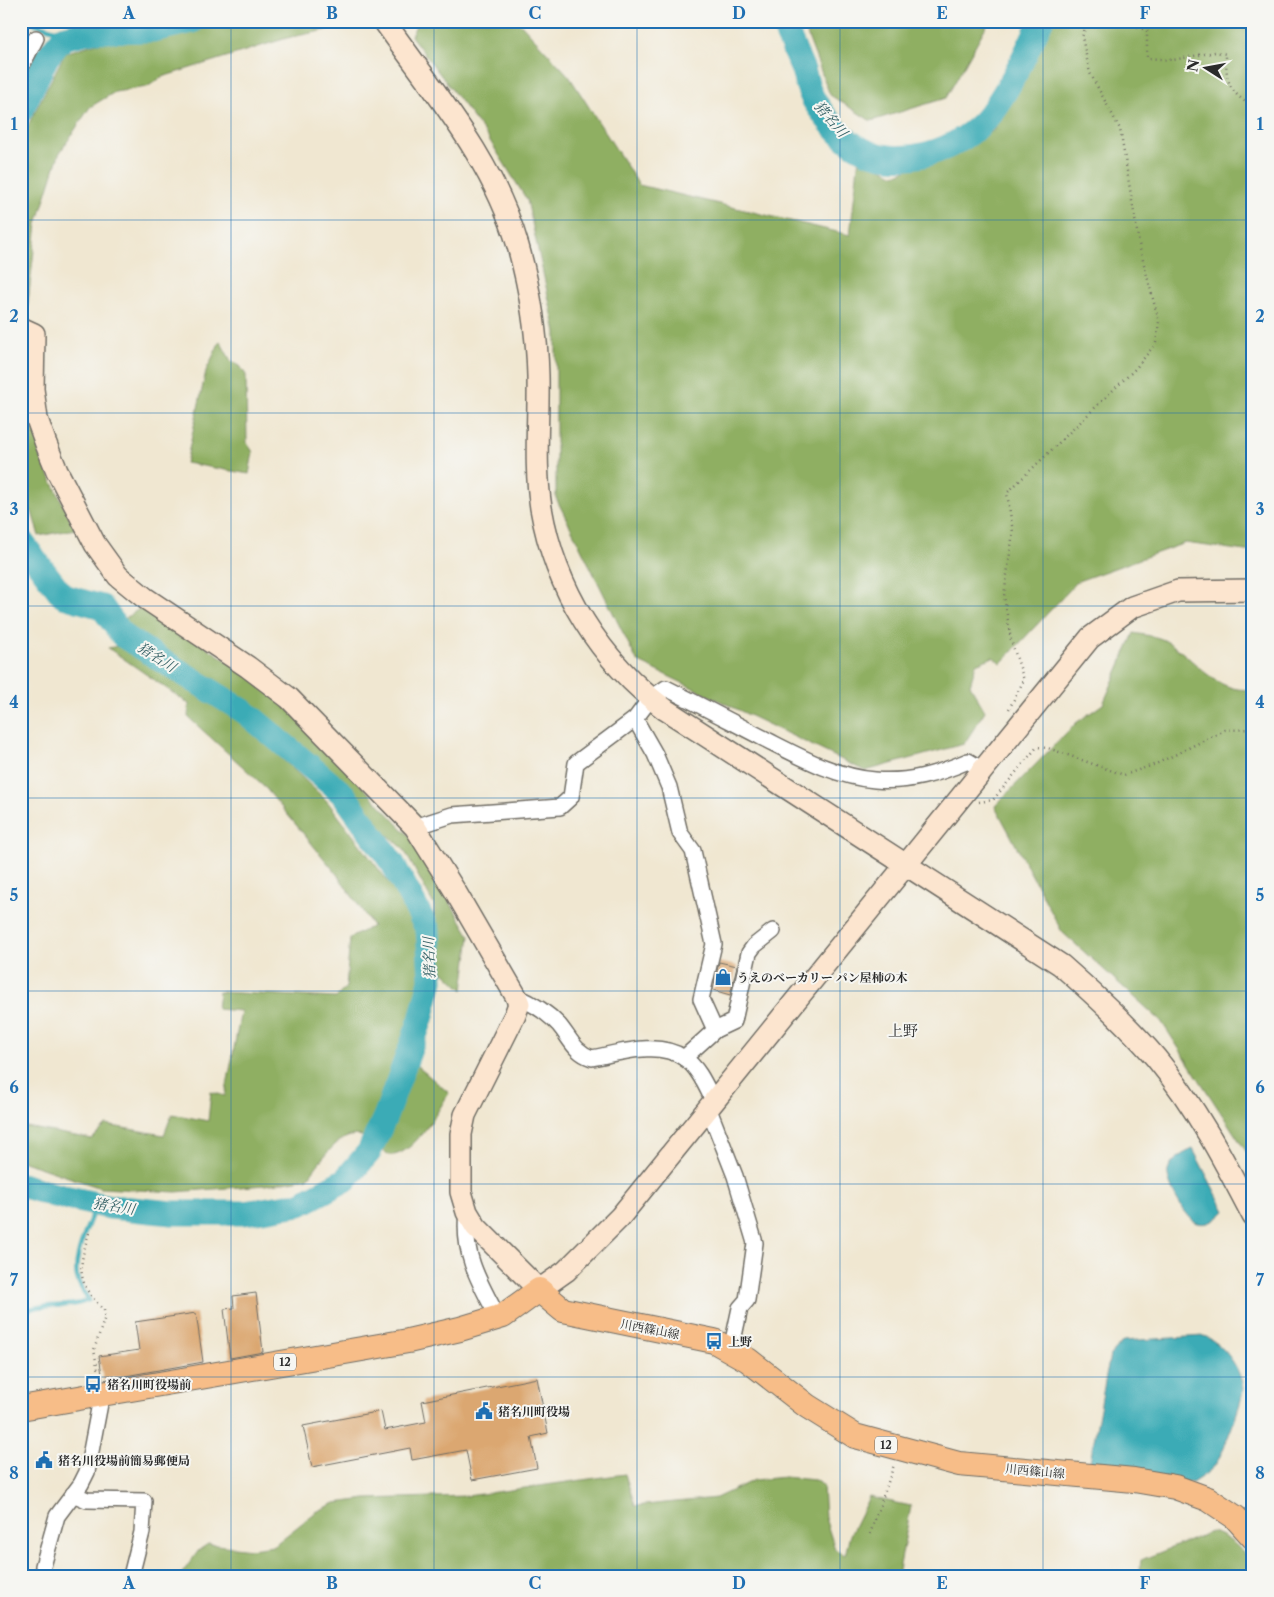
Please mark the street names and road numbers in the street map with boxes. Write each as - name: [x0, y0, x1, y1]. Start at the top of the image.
- street label: 川西篠山線: [619, 1316, 681, 1342]
- road number: 12: [274, 1354, 296, 1370]
- road number: 12: [875, 1436, 897, 1454]
- street label: 川西篠山線: [1004, 1461, 1066, 1481]

